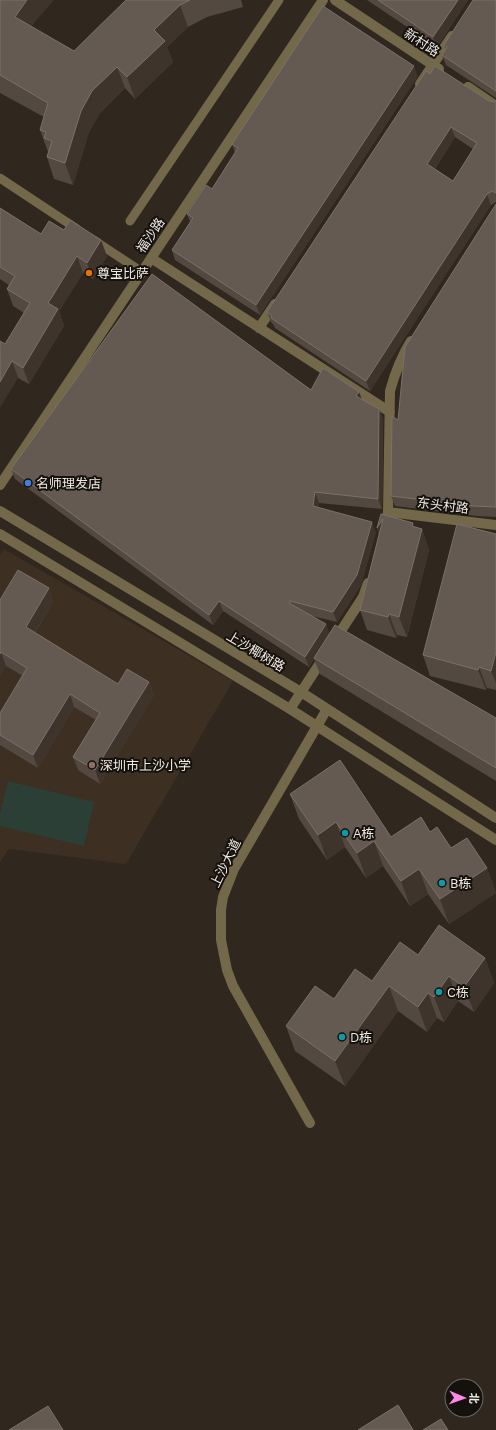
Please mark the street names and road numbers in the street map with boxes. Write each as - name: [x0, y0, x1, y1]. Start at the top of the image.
- street label: 新村路: [401, 26, 442, 59]
- street label: 福沙路: [133, 215, 168, 256]
- street label: 东头村路: [416, 495, 470, 516]
- street label: 上沙椰树路: [224, 628, 287, 675]
- street label: 上沙大道: [207, 837, 244, 890]

